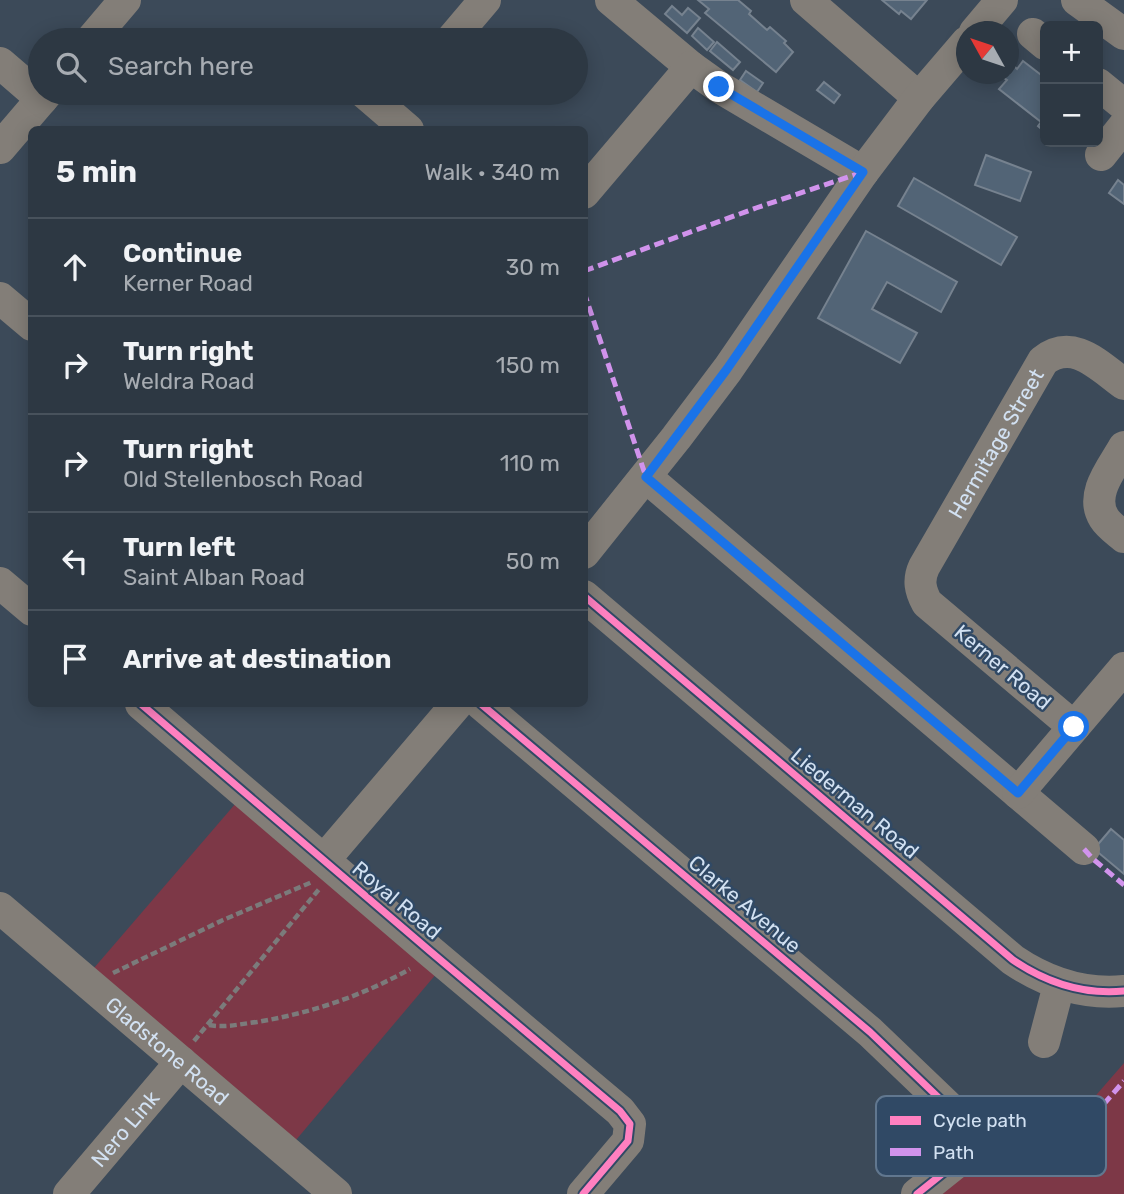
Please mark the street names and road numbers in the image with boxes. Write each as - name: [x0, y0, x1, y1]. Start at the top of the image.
- street label: Hermitage Street: [943, 364, 1049, 522]
- street label: Kerner Road: [950, 619, 1056, 715]
- street label: Liederman Road: [786, 742, 924, 864]
- street label: Clarke Avenue: [684, 850, 806, 958]
- street label: Royal Road: [348, 856, 446, 944]
- street label: Gladstone Road: [101, 991, 234, 1110]
- street label: Nero Link: [85, 1085, 164, 1172]

